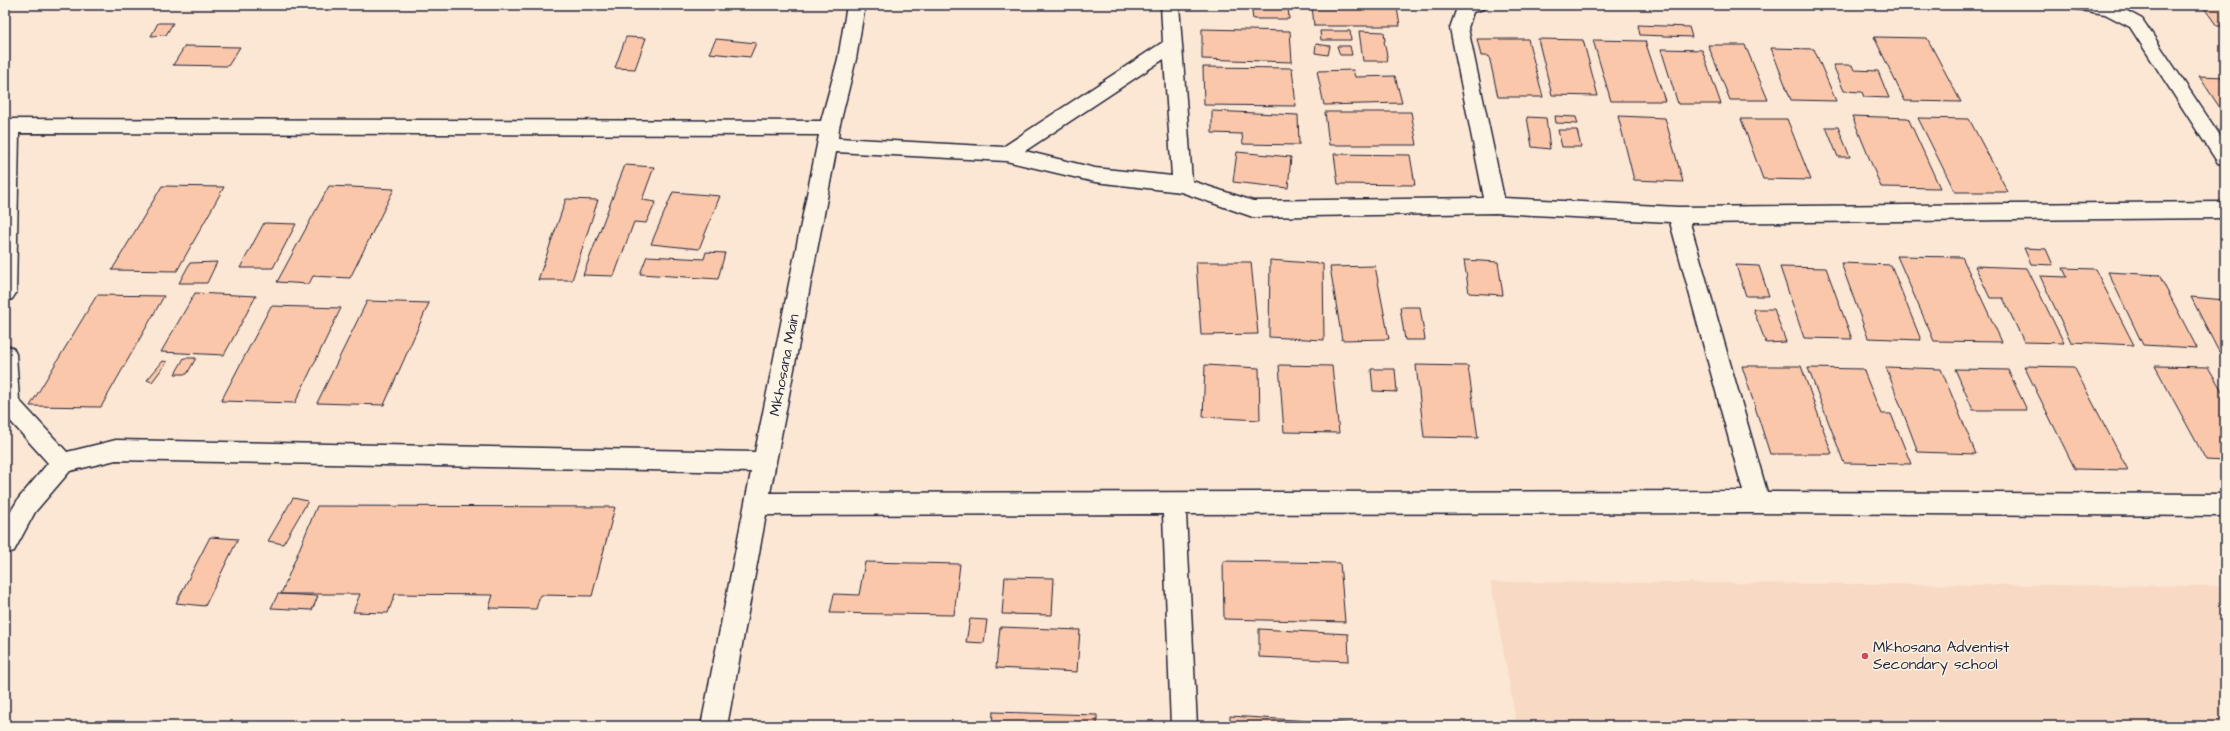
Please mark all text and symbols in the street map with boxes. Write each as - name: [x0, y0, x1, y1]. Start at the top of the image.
- street label: Mkhosana Main: [764, 312, 805, 418]
- place label: Mkhosana Adventist Secondary school: [1873, 637, 2009, 676]
- marker: Mkhosana Adventist Secondary school: [1860, 651, 1870, 661]

